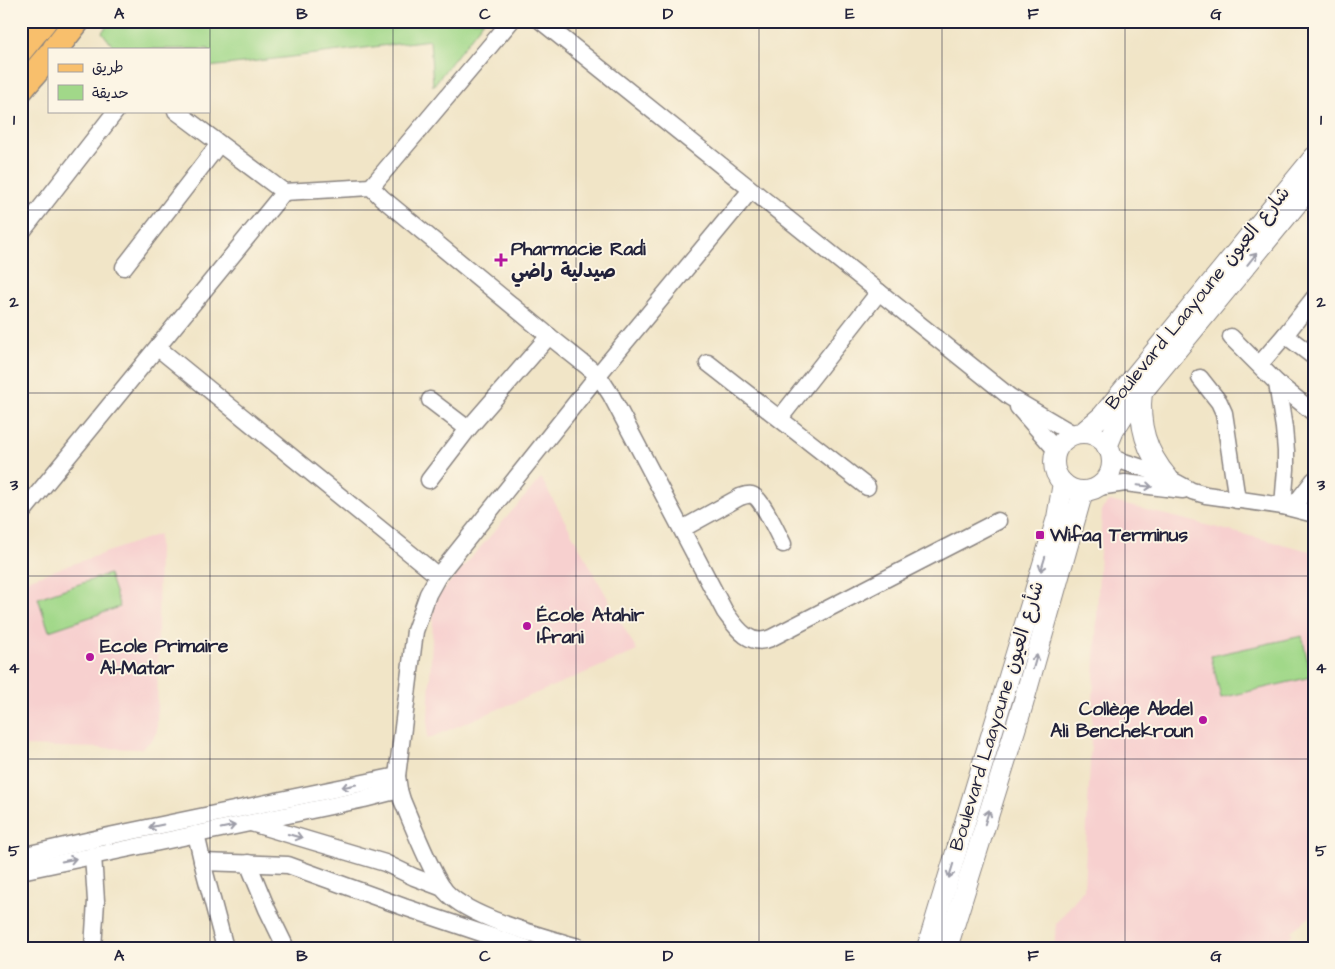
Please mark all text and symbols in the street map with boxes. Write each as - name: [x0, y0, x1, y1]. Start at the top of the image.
- text: A: [114, 3, 125, 25]
- text: B: [296, 3, 308, 25]
- text: C: [479, 3, 491, 25]
- text: D: [663, 3, 674, 25]
- text: E: [845, 3, 855, 25]
- text: F: [1027, 3, 1039, 25]
- text: G: [1210, 3, 1222, 25]
- legend: [48, 48, 210, 112]
- text: طريق: [92, 57, 124, 78]
- text: حديقة: [92, 83, 129, 104]
- text: 1: [13, 109, 16, 131]
- text: 1: [1320, 109, 1323, 131]
- street label: Boulevard Laayoune شارع العيون: [1099, 181, 1298, 416]
- place label: Pharmacie Radi صيدلية راضي: [511, 236, 646, 287]
- one-way arrow: [1246, 253, 1258, 266]
- marker: Pharmacie Radi صيدلية راضي: [495, 254, 507, 266]
- text: 2: [8, 291, 19, 313]
- text: 2: [1315, 291, 1326, 313]
- text: 3: [9, 474, 19, 496]
- text: 3: [1316, 474, 1326, 496]
- one-way arrow: [1137, 481, 1153, 491]
- place label: Wifaq Terminus: [1049, 522, 1188, 549]
- marker: Wifaq Terminus: [1034, 529, 1046, 541]
- one-way arrow: [1038, 556, 1047, 571]
- street label: Boulevard Laayoune شأرع العيون: [943, 578, 1052, 854]
- place label: École Atahir Ifrani: [537, 602, 645, 651]
- marker: École Atahir Ifrani: [521, 620, 533, 632]
- place label: Ecole Primaire Al-Matar: [100, 633, 229, 682]
- marker: Ecole Primaire Al-Matar: [84, 651, 96, 663]
- one-way arrow: [1030, 655, 1040, 671]
- text: 4: [9, 657, 20, 679]
- text: 4: [1316, 657, 1327, 679]
- place label: Collège Abdel Ali Benchekroun: [1050, 696, 1193, 745]
- marker: Collège Abdel Ali Benchekroun: [1197, 714, 1209, 726]
- one-way arrow: [342, 781, 358, 791]
- one-way arrow: [983, 810, 993, 826]
- one-way arrow: [148, 822, 164, 831]
- one-way arrow: [219, 822, 235, 831]
- one-way arrow: [287, 831, 303, 841]
- text: 5: [8, 840, 20, 862]
- text: 5: [1315, 840, 1327, 862]
- one-way arrow: [60, 855, 76, 864]
- one-way arrow: [946, 862, 955, 878]
- text: A: [114, 945, 125, 967]
- text: B: [296, 945, 308, 967]
- text: C: [479, 945, 491, 967]
- text: D: [663, 945, 674, 967]
- text: E: [845, 945, 855, 967]
- text: F: [1027, 945, 1039, 967]
- text: G: [1210, 945, 1222, 967]

